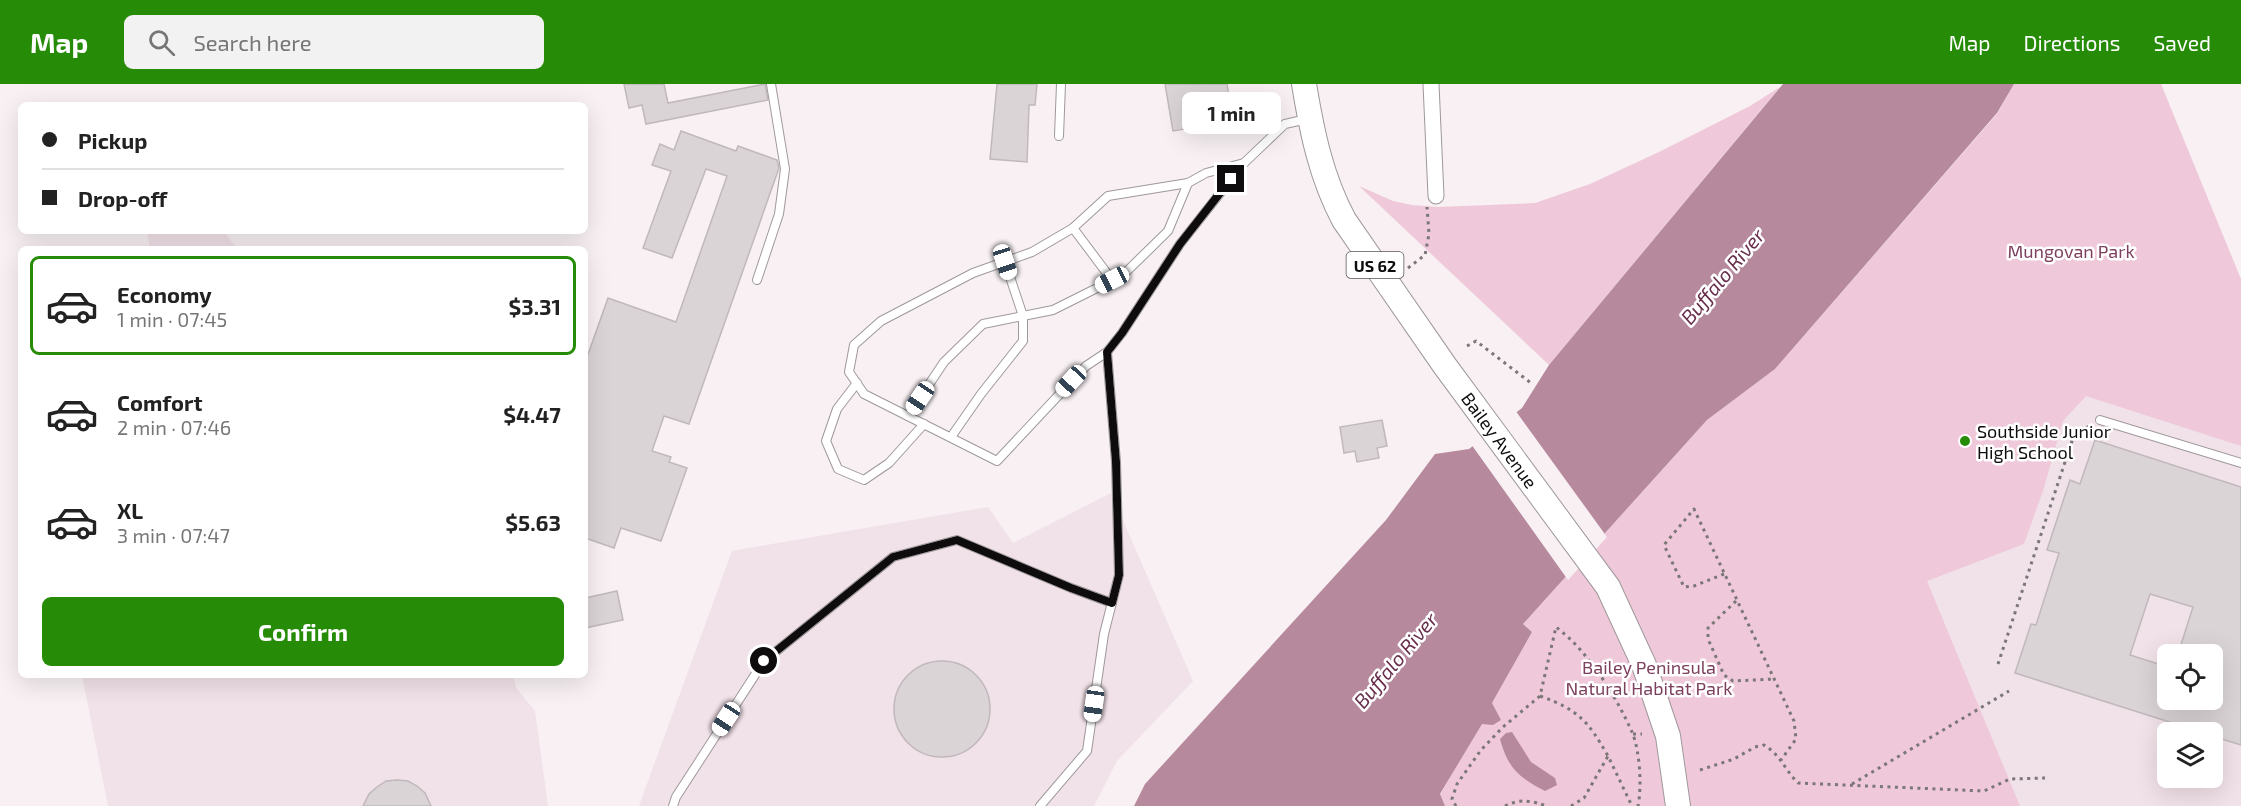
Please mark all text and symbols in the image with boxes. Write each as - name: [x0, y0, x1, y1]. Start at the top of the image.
- search box: [124, 15, 544, 69]
- text: Map: [30, 25, 88, 59]
- icon: search: [145, 26, 178, 59]
- text: Search here: [193, 29, 312, 55]
- text: Map: [1948, 30, 1991, 55]
- text: Directions: [2024, 30, 2120, 55]
- text: Saved: [2153, 30, 2211, 55]
- callout: 1 min: [1182, 92, 1280, 134]
- text: 1 min: [1207, 101, 1256, 125]
- text: Pickup: [78, 127, 147, 153]
- route end: [1217, 165, 1244, 192]
- text: Drop-off: [78, 185, 167, 211]
- water label: Buffalo River: [1675, 223, 1770, 329]
- park label: Mungovan Park: [2007, 240, 2135, 262]
- car: [991, 242, 1019, 282]
- road number: US 62: [1346, 252, 1404, 278]
- car: [1092, 264, 1132, 296]
- icon: car: [45, 279, 99, 333]
- text: Economy: [117, 281, 212, 307]
- text: $3.31: [508, 293, 561, 319]
- text: 1 min · 07:45: [117, 307, 227, 331]
- car: [1052, 362, 1090, 400]
- car: [902, 378, 938, 418]
- icon: car: [45, 387, 99, 441]
- street label: Bailey Avenue: [1457, 388, 1542, 492]
- text: Comfort: [117, 389, 202, 415]
- text: $4.47: [503, 401, 561, 427]
- text: 2 min · 07:46: [117, 415, 231, 439]
- place label: Southside Junior High School: [1977, 420, 2111, 463]
- marker: Southside Junior High School: [1958, 434, 1972, 448]
- icon: car: [45, 495, 99, 549]
- text: XL: [117, 497, 143, 523]
- text: $5.63: [505, 509, 561, 535]
- text: 3 min · 07:47: [117, 523, 230, 547]
- button: Confirm: [42, 597, 564, 666]
- water label: Buffalo River: [1348, 607, 1443, 713]
- map controls: [2157, 644, 2223, 788]
- button: locate: [2157, 644, 2223, 710]
- route start: [750, 647, 777, 674]
- park label: Bailey Peninsula Natural Habitat Park: [1566, 656, 1732, 699]
- car: [1083, 685, 1105, 723]
- car: [709, 699, 743, 739]
- button: layers: [2157, 722, 2223, 788]

